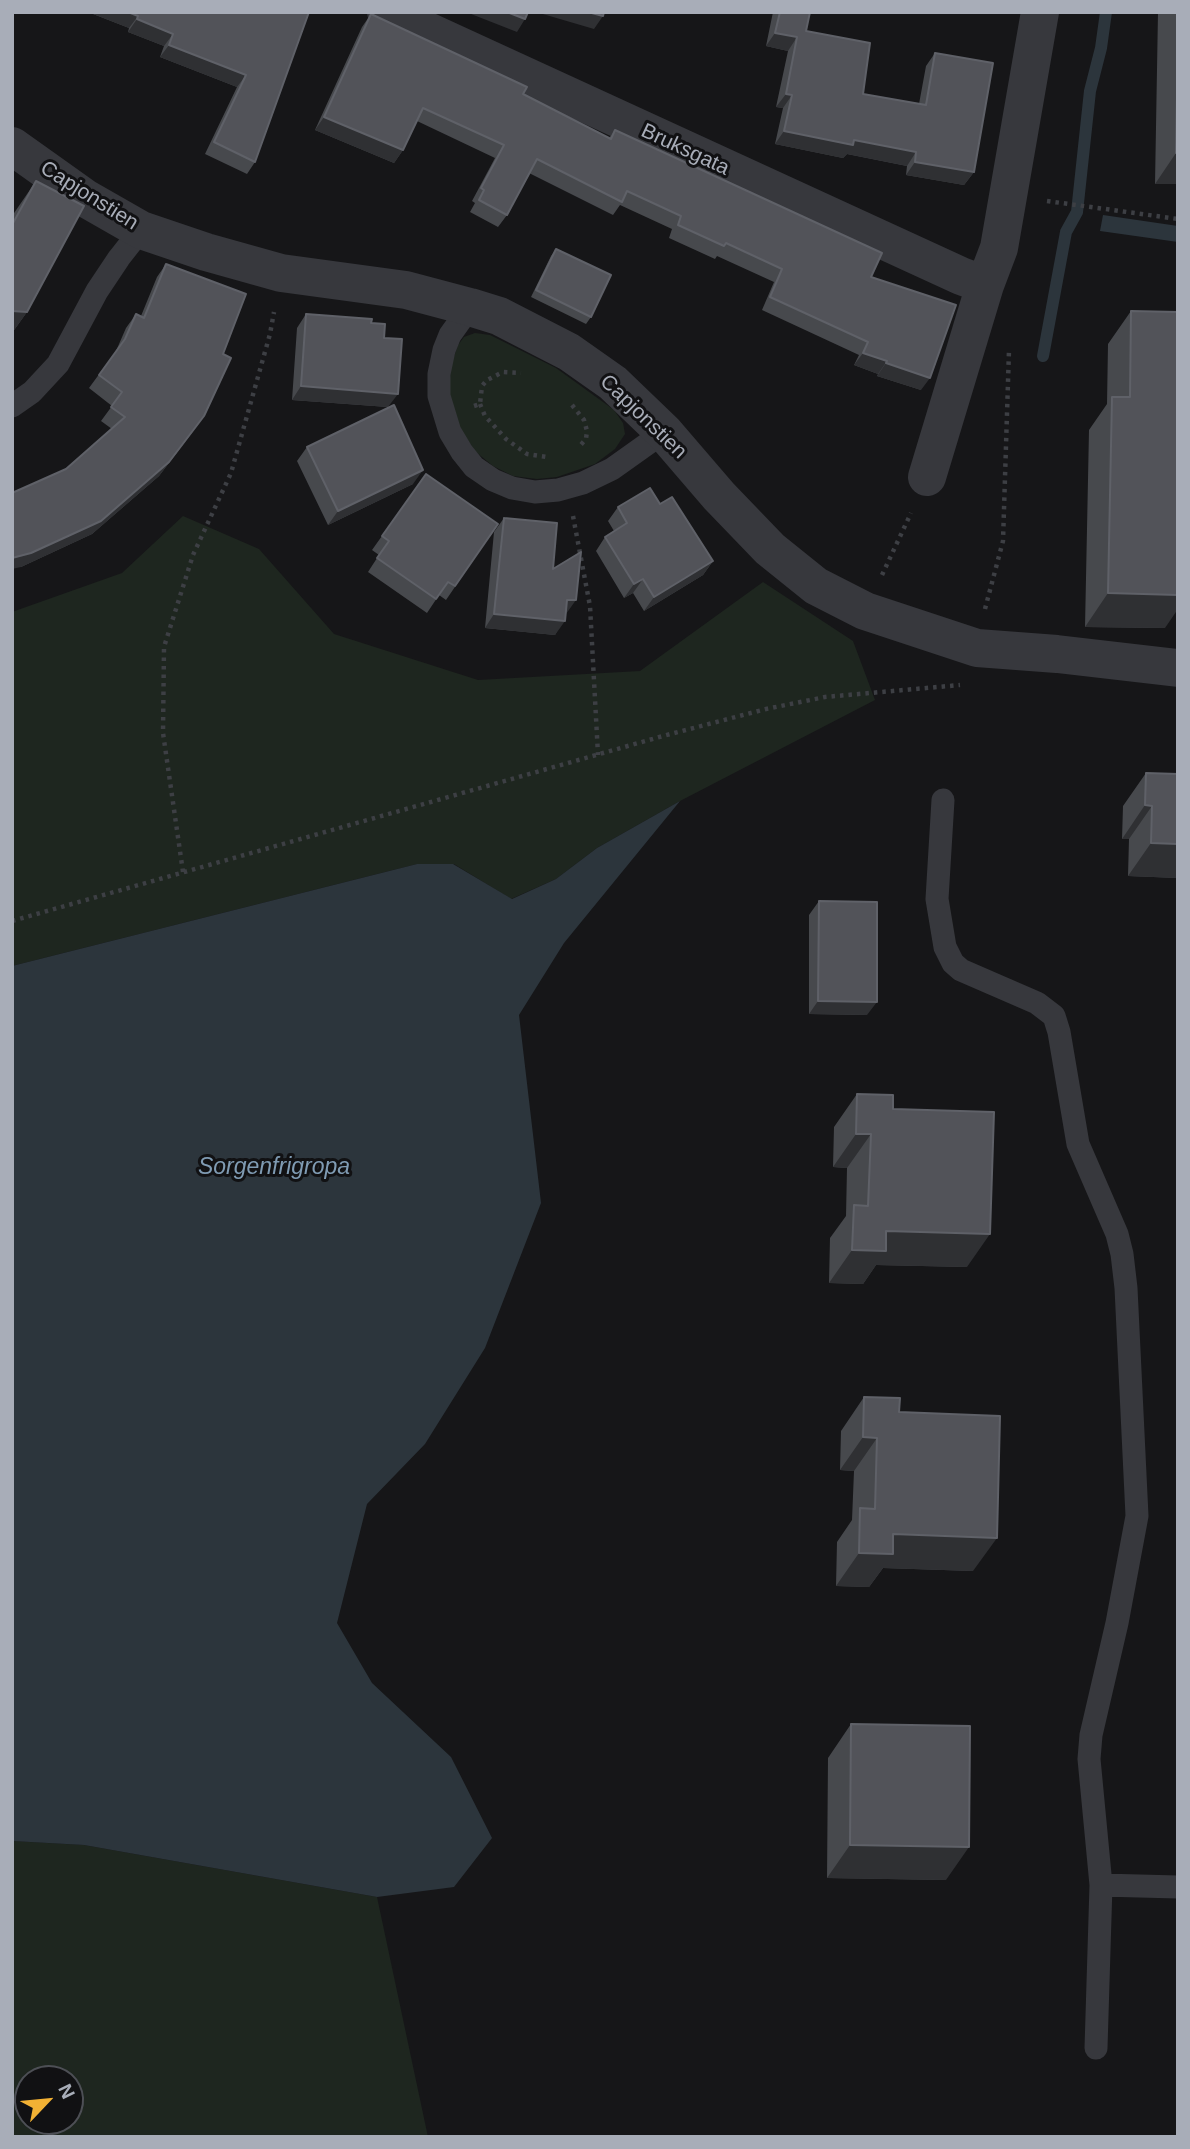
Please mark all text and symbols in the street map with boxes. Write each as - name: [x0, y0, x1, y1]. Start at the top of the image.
- street label: Bruksgata: [637, 119, 733, 181]
- street label: Capjonstien: [35, 156, 143, 236]
- street label: Capjonstien: [594, 369, 692, 465]
- water label: Sorgenfrigropa: [198, 1154, 350, 1182]
- north arrow: [14, 2065, 84, 2135]
- text: N: [54, 2081, 79, 2102]

